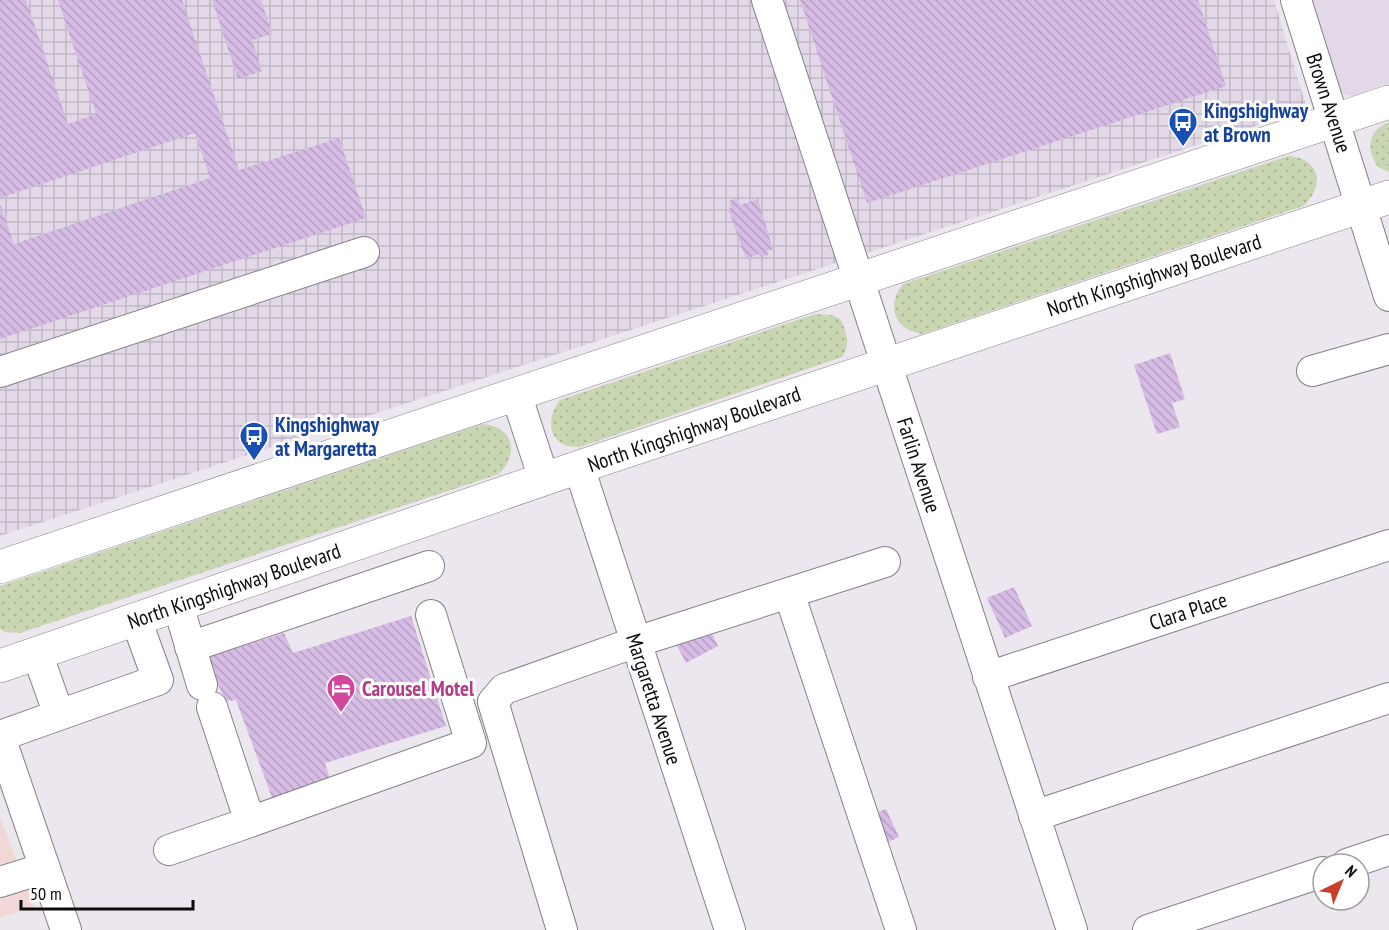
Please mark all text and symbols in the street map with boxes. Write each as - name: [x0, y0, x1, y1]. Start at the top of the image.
- street label: Brown Avenue: [1300, 50, 1358, 156]
- place label: Kingshighway at Brown: [1204, 97, 1309, 148]
- bus stop icon: Kingshighway at Brown: [1167, 106, 1199, 148]
- street label: North Kingshighway Boulevard: [1043, 228, 1265, 322]
- street label: North Kingshighway Boulevard: [584, 380, 804, 478]
- place label: Kingshighway at Margaretta: [275, 411, 380, 462]
- street label: Farlin Avenue: [891, 414, 947, 516]
- bus stop icon: Kingshighway at Margaretta: [238, 420, 270, 462]
- street label: North Kingshighway Boulevard: [124, 537, 344, 635]
- street label: Clara Place: [1146, 586, 1230, 636]
- street label: Margaretta Avenue: [620, 630, 688, 768]
- hotel icon: Carousel Motel: [325, 672, 357, 714]
- place label: Carousel Motel: [362, 675, 475, 702]
- north arrow: [1311, 852, 1371, 912]
- text: N: [1341, 861, 1361, 881]
- scale bar: [21, 873, 194, 911]
- text: 50 m: [30, 882, 62, 905]

